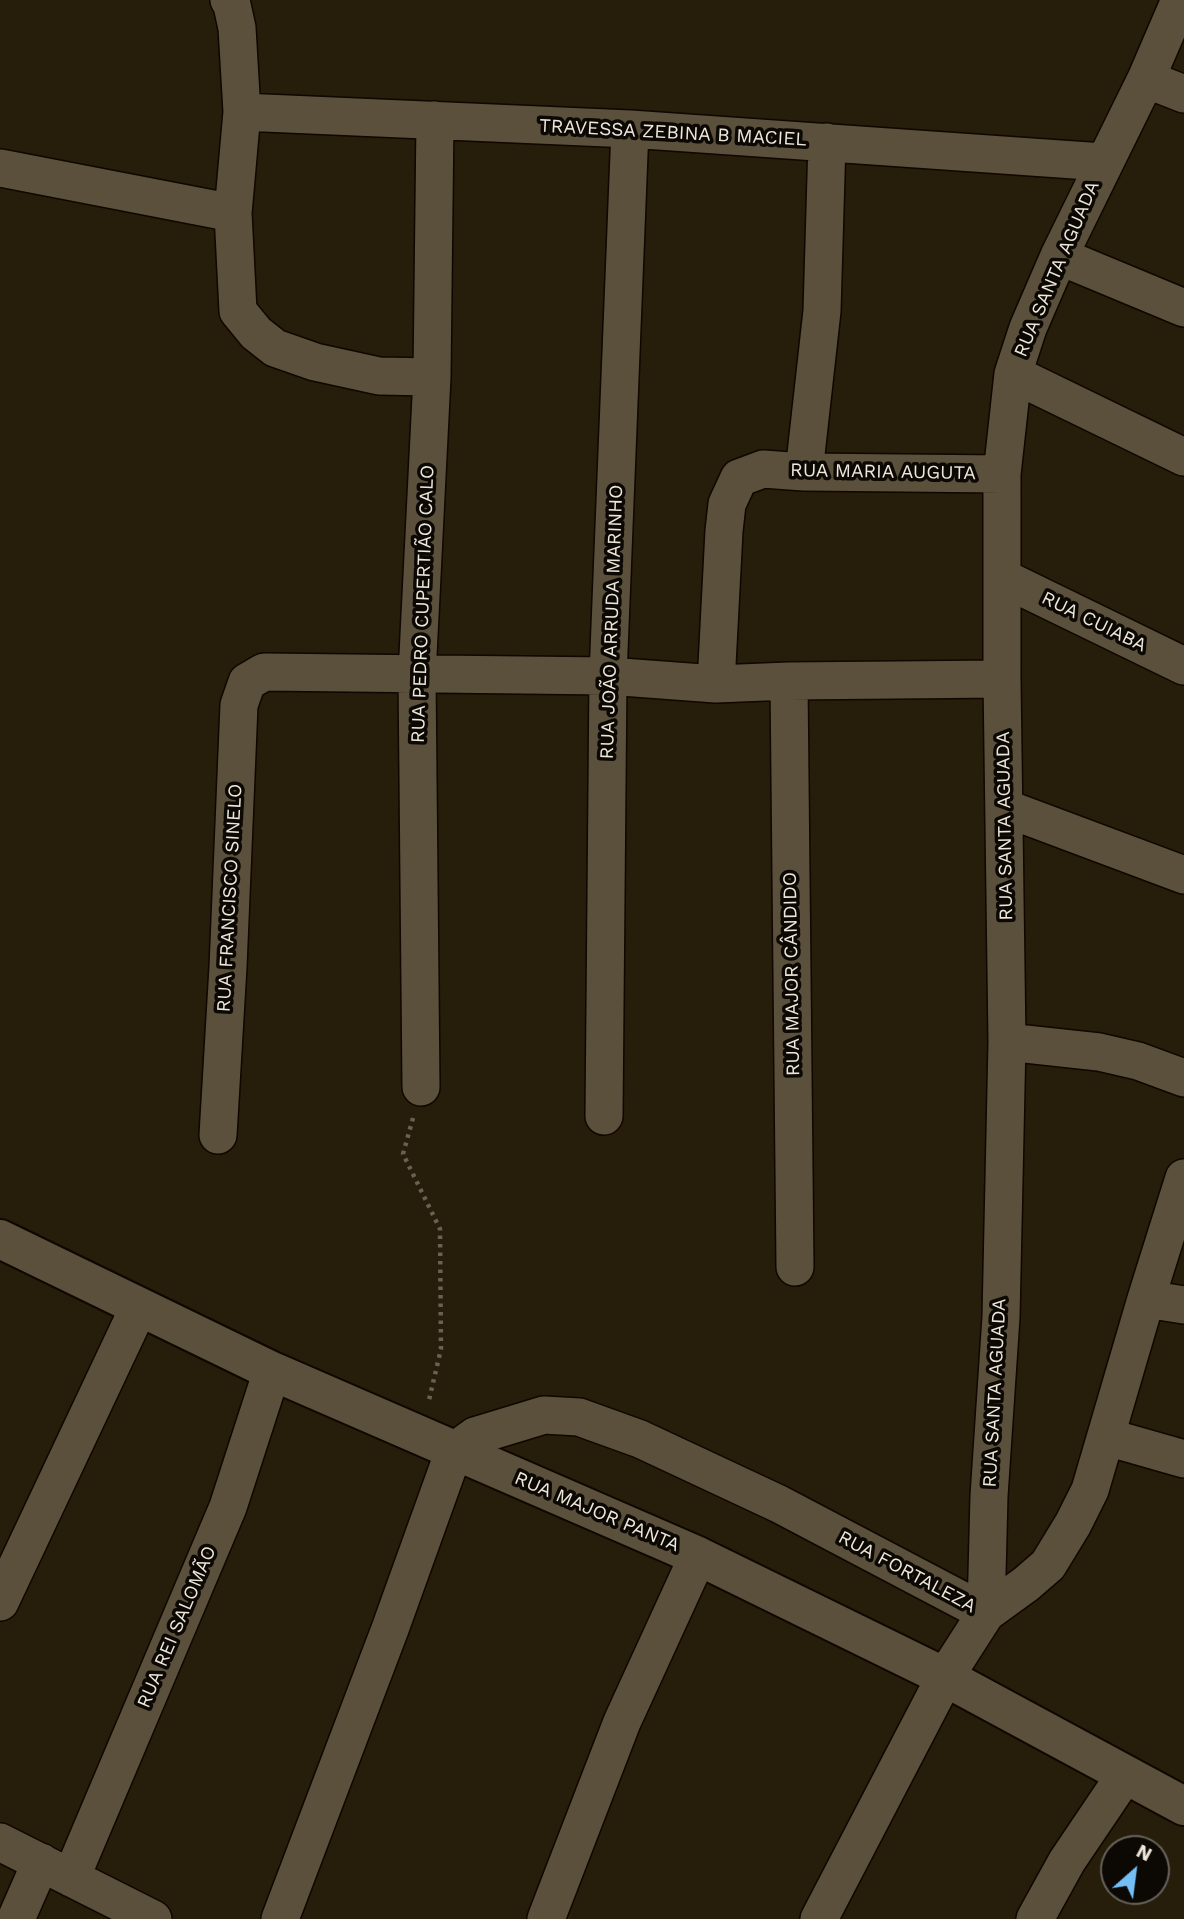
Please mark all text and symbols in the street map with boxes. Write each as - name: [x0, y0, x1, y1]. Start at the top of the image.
- street label: TRAVESSA ZEBINA B MACIEL: [539, 115, 807, 151]
- street label: RUA SANTA AGUADA: [1010, 177, 1104, 361]
- street label: RUA MARIA AUGUTA: [790, 459, 976, 485]
- street label: RUA PEDRO CUPERTIÃO CALO: [407, 465, 439, 743]
- street label: RUA JOÃO ARRUDA MARINHO: [596, 484, 628, 760]
- street label: RUA CUIABA: [1038, 587, 1150, 657]
- street label: RUA SANTA AGUADA: [992, 731, 1018, 921]
- street label: RUA FRANCISCO SINELO: [213, 783, 247, 1013]
- street label: RUA MAJOR CÂNDIDO: [779, 872, 805, 1076]
- street label: RUA SANTA AGUADA: [979, 1298, 1011, 1488]
- street label: RUA MAJOR PANTA: [511, 1467, 683, 1557]
- street label: RUA FORTALEZA: [834, 1526, 980, 1618]
- street label: RUA REI SALOMÃO: [133, 1543, 221, 1711]
- north arrow: [1100, 1835, 1170, 1905]
- text: N: [1133, 1839, 1156, 1866]

